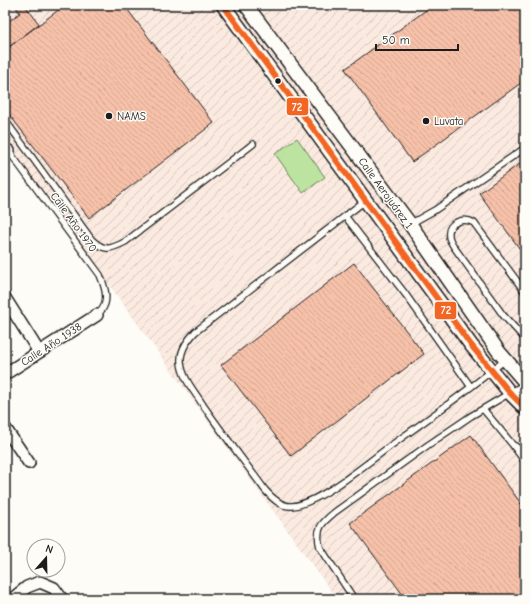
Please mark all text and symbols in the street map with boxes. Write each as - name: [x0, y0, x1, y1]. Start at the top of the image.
- scale bar: [376, 26, 458, 52]
- text: 50 m: [382, 33, 410, 47]
- unlabelled marker: [273, 76, 283, 86]
- line badge: 72: [286, 97, 309, 116]
- text: 72: [292, 101, 303, 114]
- place label: NAMS: [117, 110, 146, 123]
- marker: NAMS: [104, 111, 114, 121]
- place label: Luvata: [434, 115, 464, 128]
- marker: Luvata: [421, 116, 431, 126]
- street label: Calle Aerojuárez 1: [355, 155, 416, 231]
- street label: Calle Año 1970: [48, 190, 100, 255]
- line badge: 72: [434, 301, 457, 320]
- text: 72: [441, 304, 452, 317]
- street label: Calle Año 1938: [18, 320, 84, 369]
- north arrow: [26, 538, 66, 578]
- text: N: [44, 542, 55, 556]

